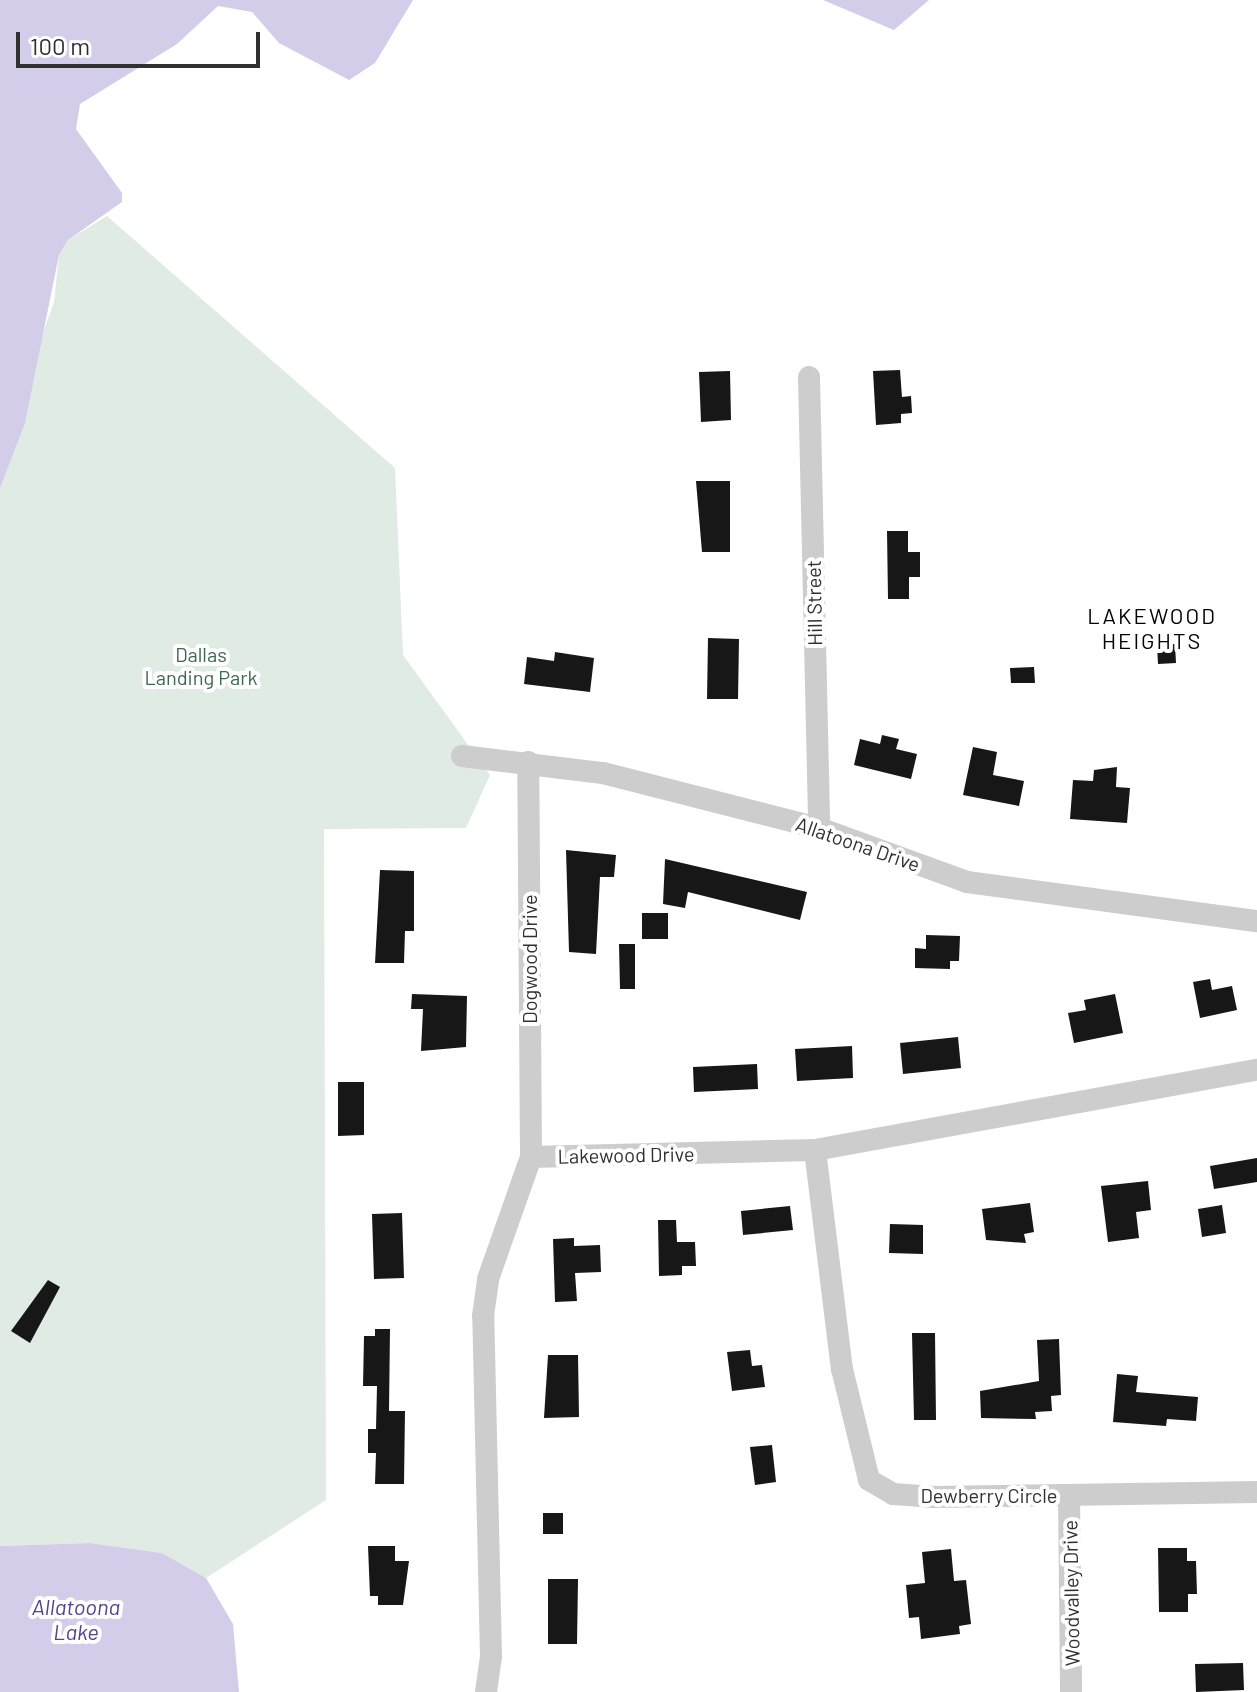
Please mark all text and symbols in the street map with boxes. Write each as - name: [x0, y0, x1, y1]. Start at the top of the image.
- scale bar: [20, 16, 264, 66]
- text: 100 m: [30, 31, 90, 60]
- street label: Hill Street: [801, 560, 827, 646]
- district label: LAKEWOOD HEIGHTS: [1087, 602, 1217, 654]
- park label: Dallas Landing Park: [144, 643, 258, 690]
- street label: Allatoona Drive: [793, 812, 923, 876]
- street label: Dogwood Drive: [517, 894, 541, 1024]
- street label: Lakewood Drive: [557, 1142, 695, 1168]
- street label: Dewberry Circle: [920, 1483, 1058, 1507]
- street label: Woodvalley Drive: [1058, 1520, 1084, 1666]
- water label: Allatoona Lake: [32, 1593, 120, 1644]

